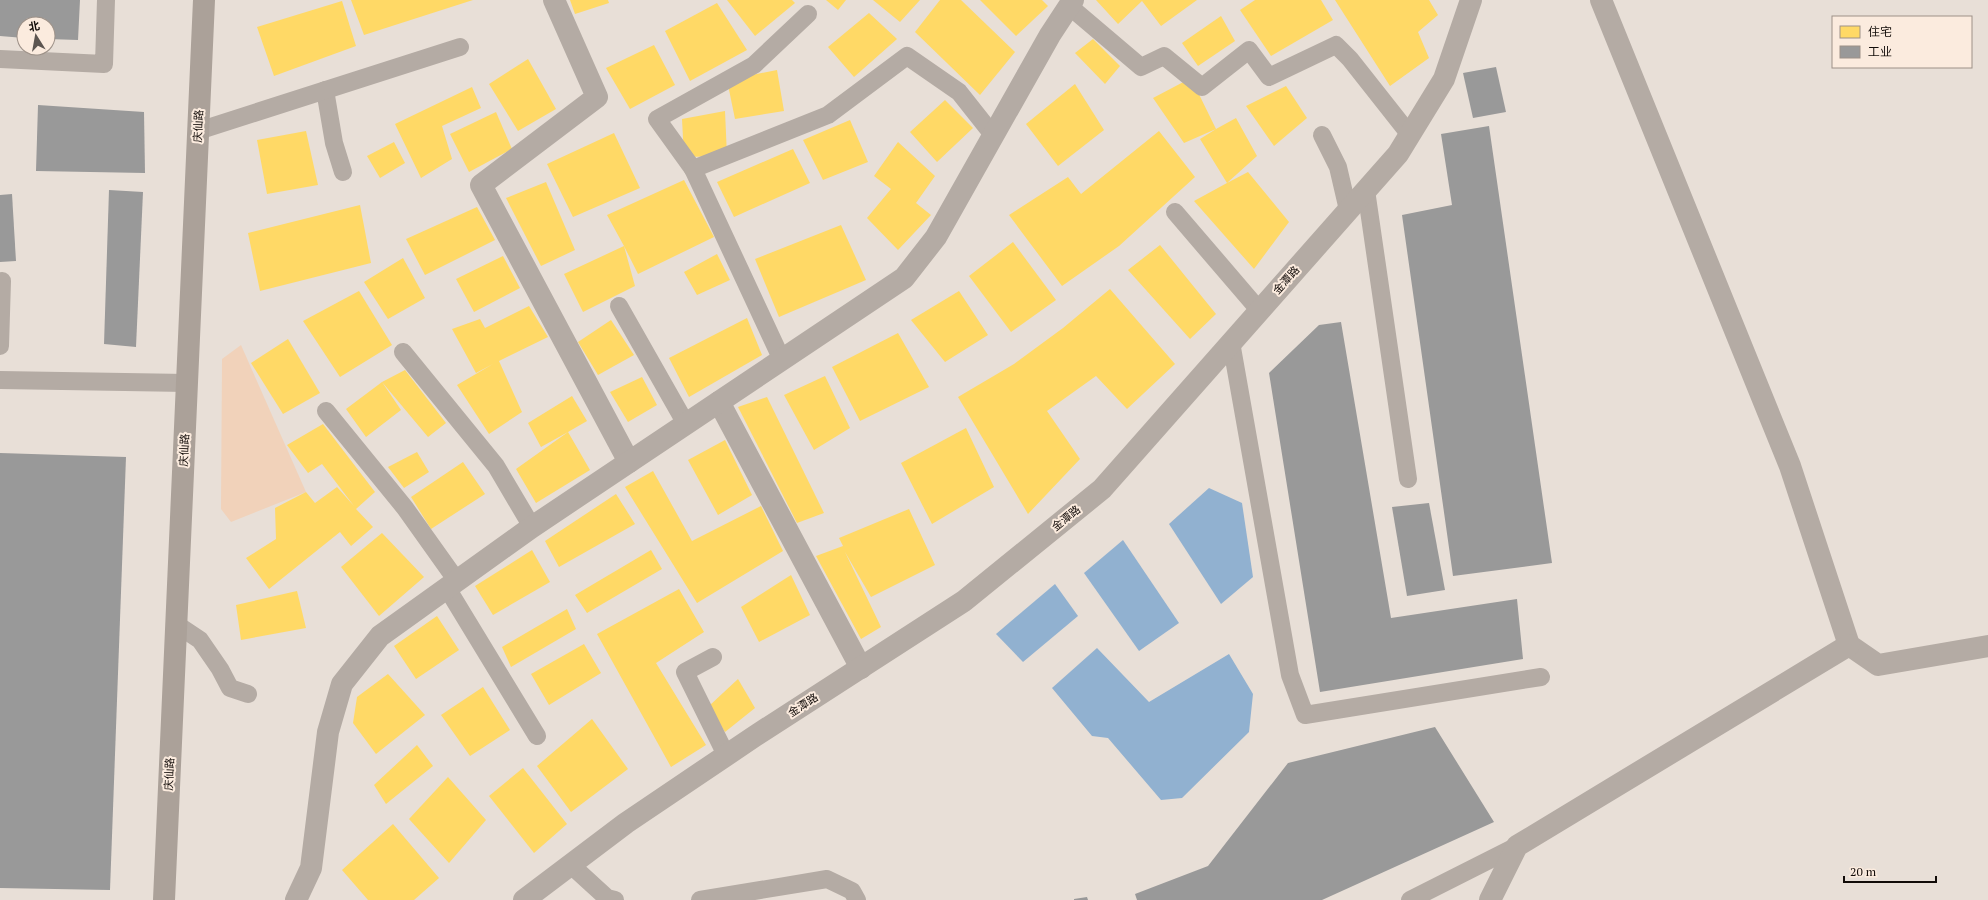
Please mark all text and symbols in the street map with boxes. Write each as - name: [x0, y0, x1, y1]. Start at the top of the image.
- north arrow: [16, 16, 56, 56]
- legend: [1832, 16, 1972, 68]
- text: 北: [27, 18, 41, 34]
- text: 住宅: [1868, 24, 1892, 39]
- text: 工业: [1868, 44, 1892, 59]
- street label: 庆仙路: [190, 109, 206, 143]
- street label: 金潭路: [1270, 263, 1302, 297]
- street label: 庆仙路: [176, 433, 192, 467]
- street label: 金潭路: [1049, 502, 1083, 534]
- street label: 金潭路: [785, 690, 821, 720]
- street label: 庆仙路: [161, 757, 177, 791]
- scale bar: [1844, 858, 1936, 884]
- text: 20 m: [1850, 864, 1877, 879]

